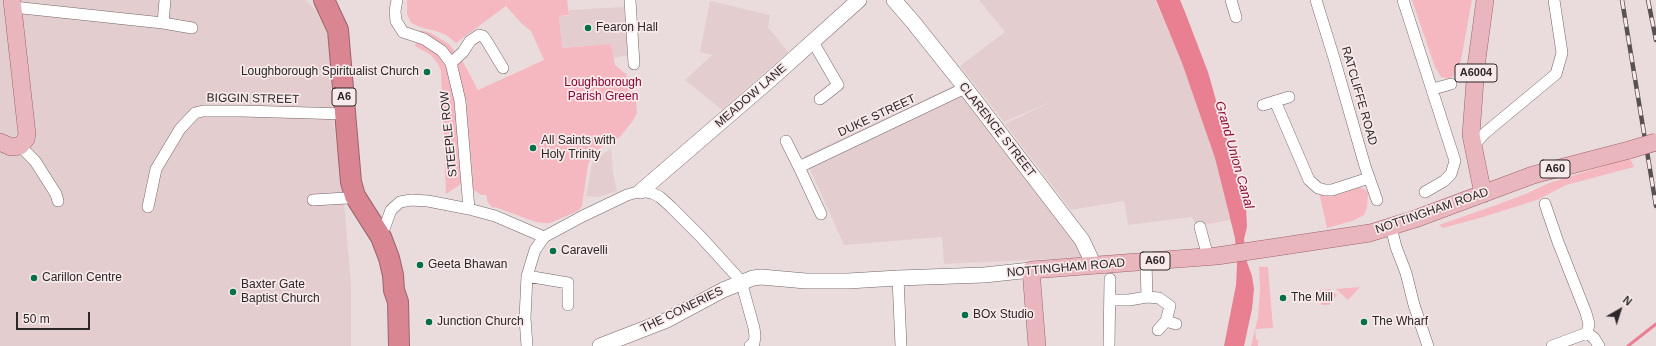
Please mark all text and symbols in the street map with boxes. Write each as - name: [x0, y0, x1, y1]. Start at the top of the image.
- place label: Fearon Hall: [596, 21, 658, 35]
- marker: Fearon Hall: [583, 23, 593, 33]
- street label: RATCLIFFE ROAD: [1338, 45, 1380, 147]
- street label: MEADOW LANE: [712, 61, 790, 131]
- road number: A6004: [1455, 64, 1497, 82]
- place label: Loughborough Spiritualist Church: [241, 65, 419, 79]
- marker: Loughborough Spiritualist Church: [422, 67, 432, 77]
- park label: Loughborough Parish Green: [564, 76, 642, 104]
- street label: CLARENCE STREET: [956, 80, 1038, 180]
- road number: A6: [332, 88, 356, 106]
- street label: STEEPLE ROW: [437, 90, 461, 178]
- street label: BIGGIN STREET: [207, 91, 299, 107]
- street label: DUKE STREET: [836, 92, 918, 140]
- water label: Grand Union Canal: [1211, 99, 1257, 211]
- place label: All Saints with Holy Trinity: [541, 134, 616, 162]
- marker: All Saints with Holy Trinity: [528, 143, 538, 153]
- road number: A60: [1540, 160, 1570, 178]
- street label: NOTTINGHAM ROAD: [1374, 185, 1490, 237]
- place label: Caravelli: [561, 244, 608, 258]
- marker: Caravelli: [548, 246, 558, 256]
- road number: A60: [1140, 252, 1170, 270]
- street label: NOTTINGHAM ROAD: [1006, 256, 1126, 280]
- place label: Geeta Bhawan: [428, 258, 507, 272]
- marker: Geeta Bhawan: [415, 260, 425, 270]
- place label: Carillon Centre: [42, 271, 122, 285]
- marker: Carillon Centre: [29, 273, 39, 283]
- place label: Baxter Gate Baptist Church: [241, 278, 320, 306]
- street label: THE CONERIES: [638, 284, 726, 336]
- marker: Baxter Gate Baptist Church: [228, 287, 238, 297]
- north arrow: [1600, 290, 1640, 330]
- place label: The Mill: [1291, 291, 1333, 305]
- marker: The Mill: [1278, 293, 1288, 303]
- text: N: [1621, 294, 1634, 308]
- scale bar: [18, 304, 92, 330]
- place label: BOx Studio: [973, 308, 1034, 322]
- marker: BOx Studio: [960, 310, 970, 320]
- text: 50 m: [23, 312, 50, 326]
- place label: Junction Church: [437, 315, 524, 329]
- place label: The Wharf: [1372, 315, 1428, 329]
- marker: Junction Church: [424, 317, 434, 327]
- marker: The Wharf: [1359, 317, 1369, 327]

